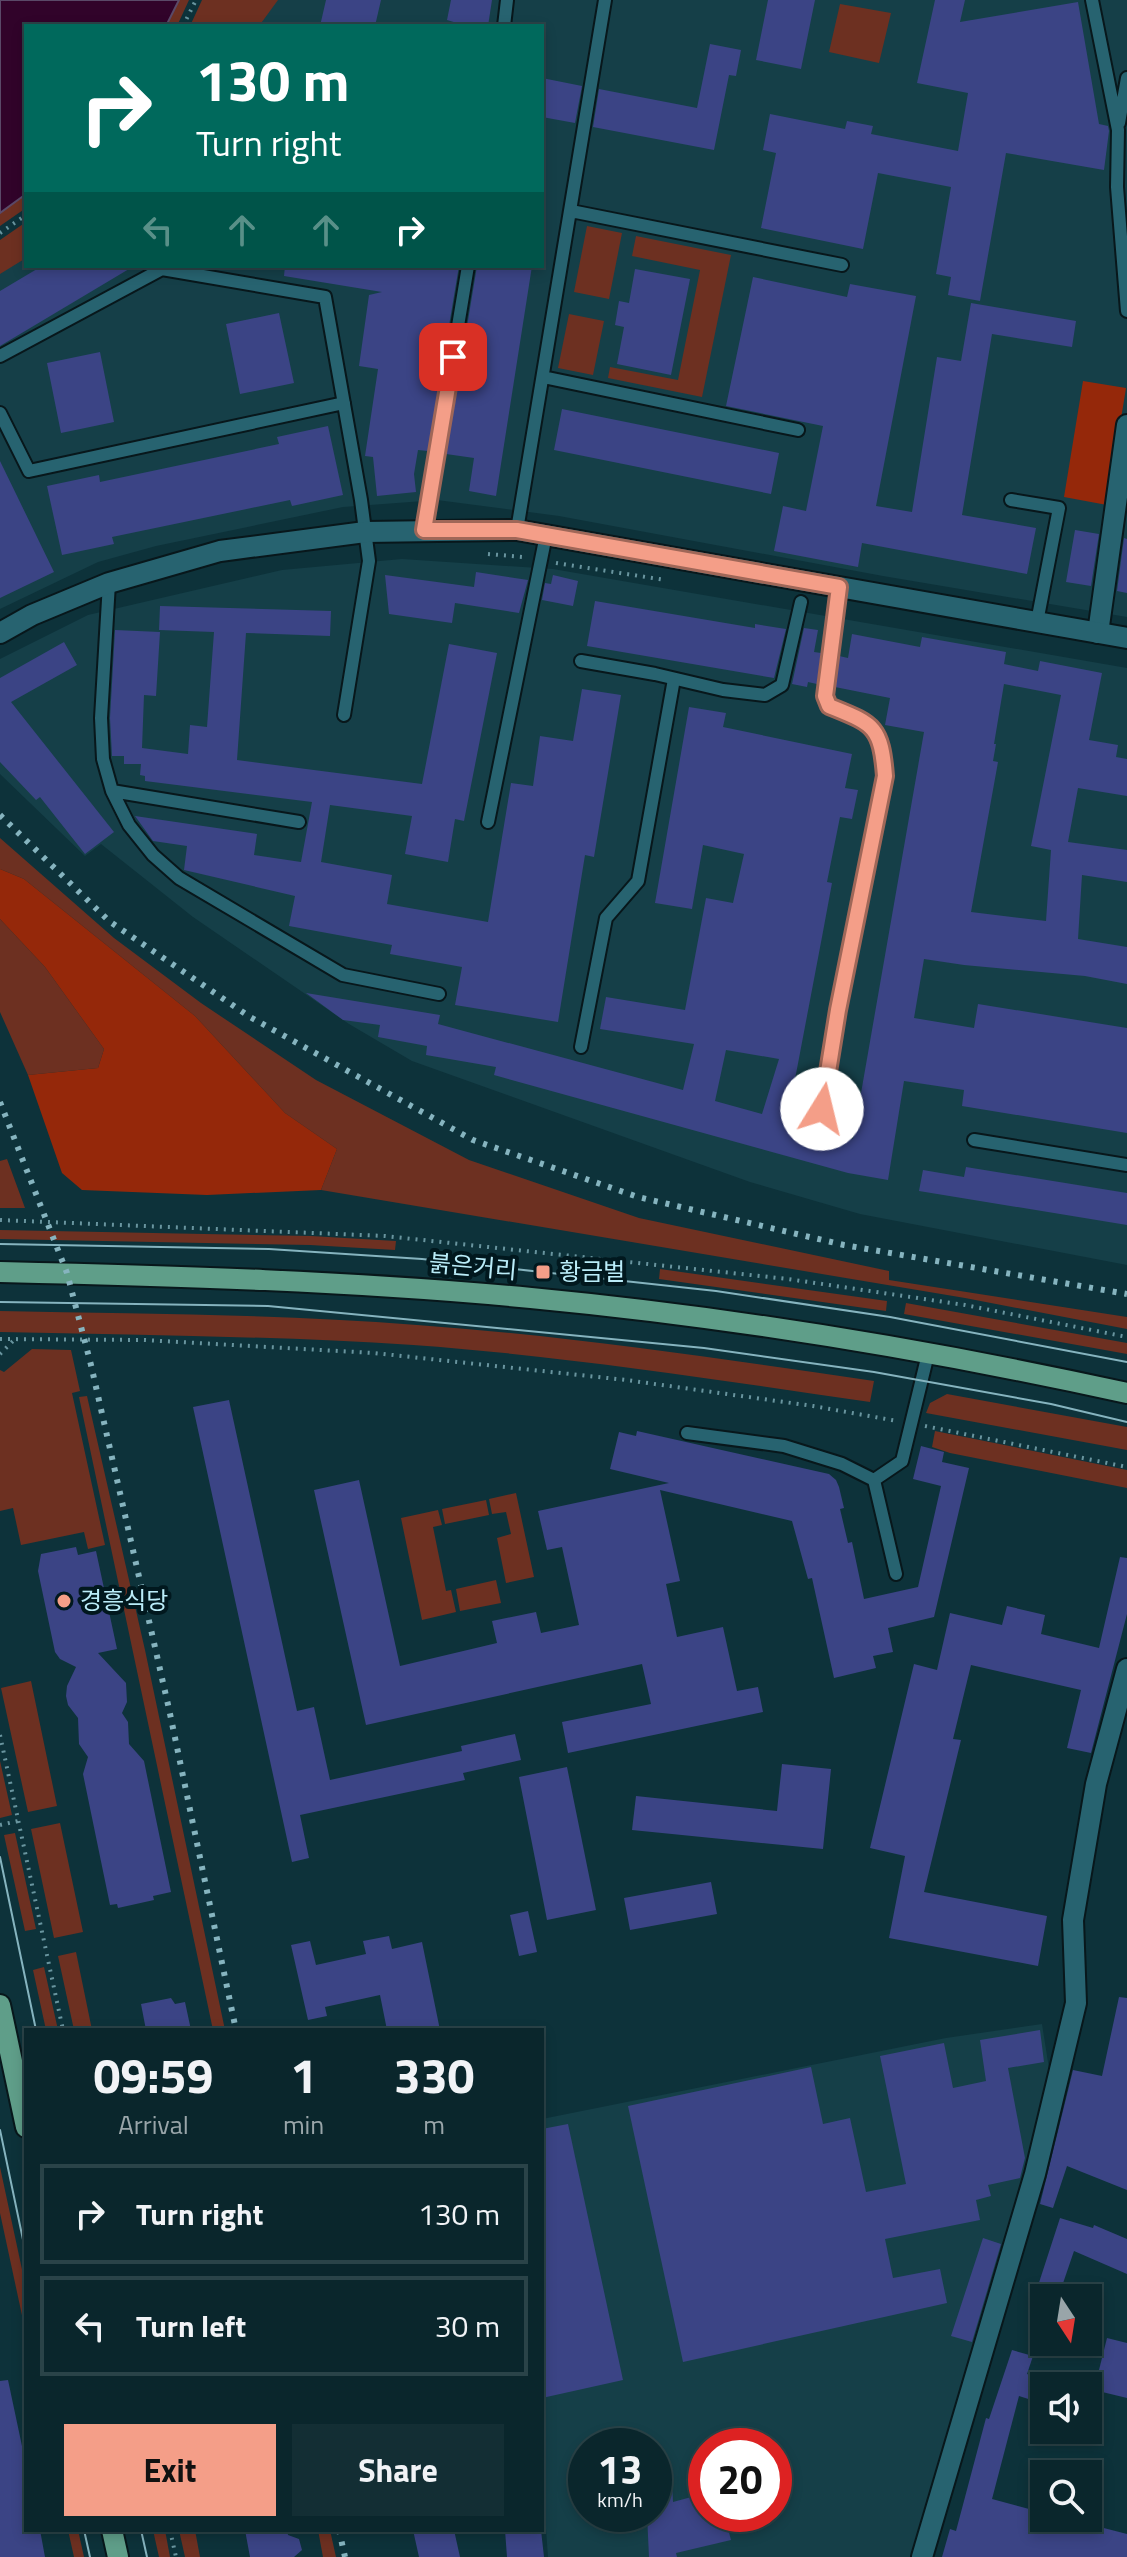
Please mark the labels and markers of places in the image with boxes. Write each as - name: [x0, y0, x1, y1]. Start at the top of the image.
- pin: [419, 323, 487, 391]
- place label: 황금벌: [559, 1253, 625, 1289]
- marker: 황금벌: [534, 1263, 552, 1281]
- place label: 경흥식당: [80, 1582, 168, 1618]
- marker: 경흥식당: [55, 1592, 73, 1610]

